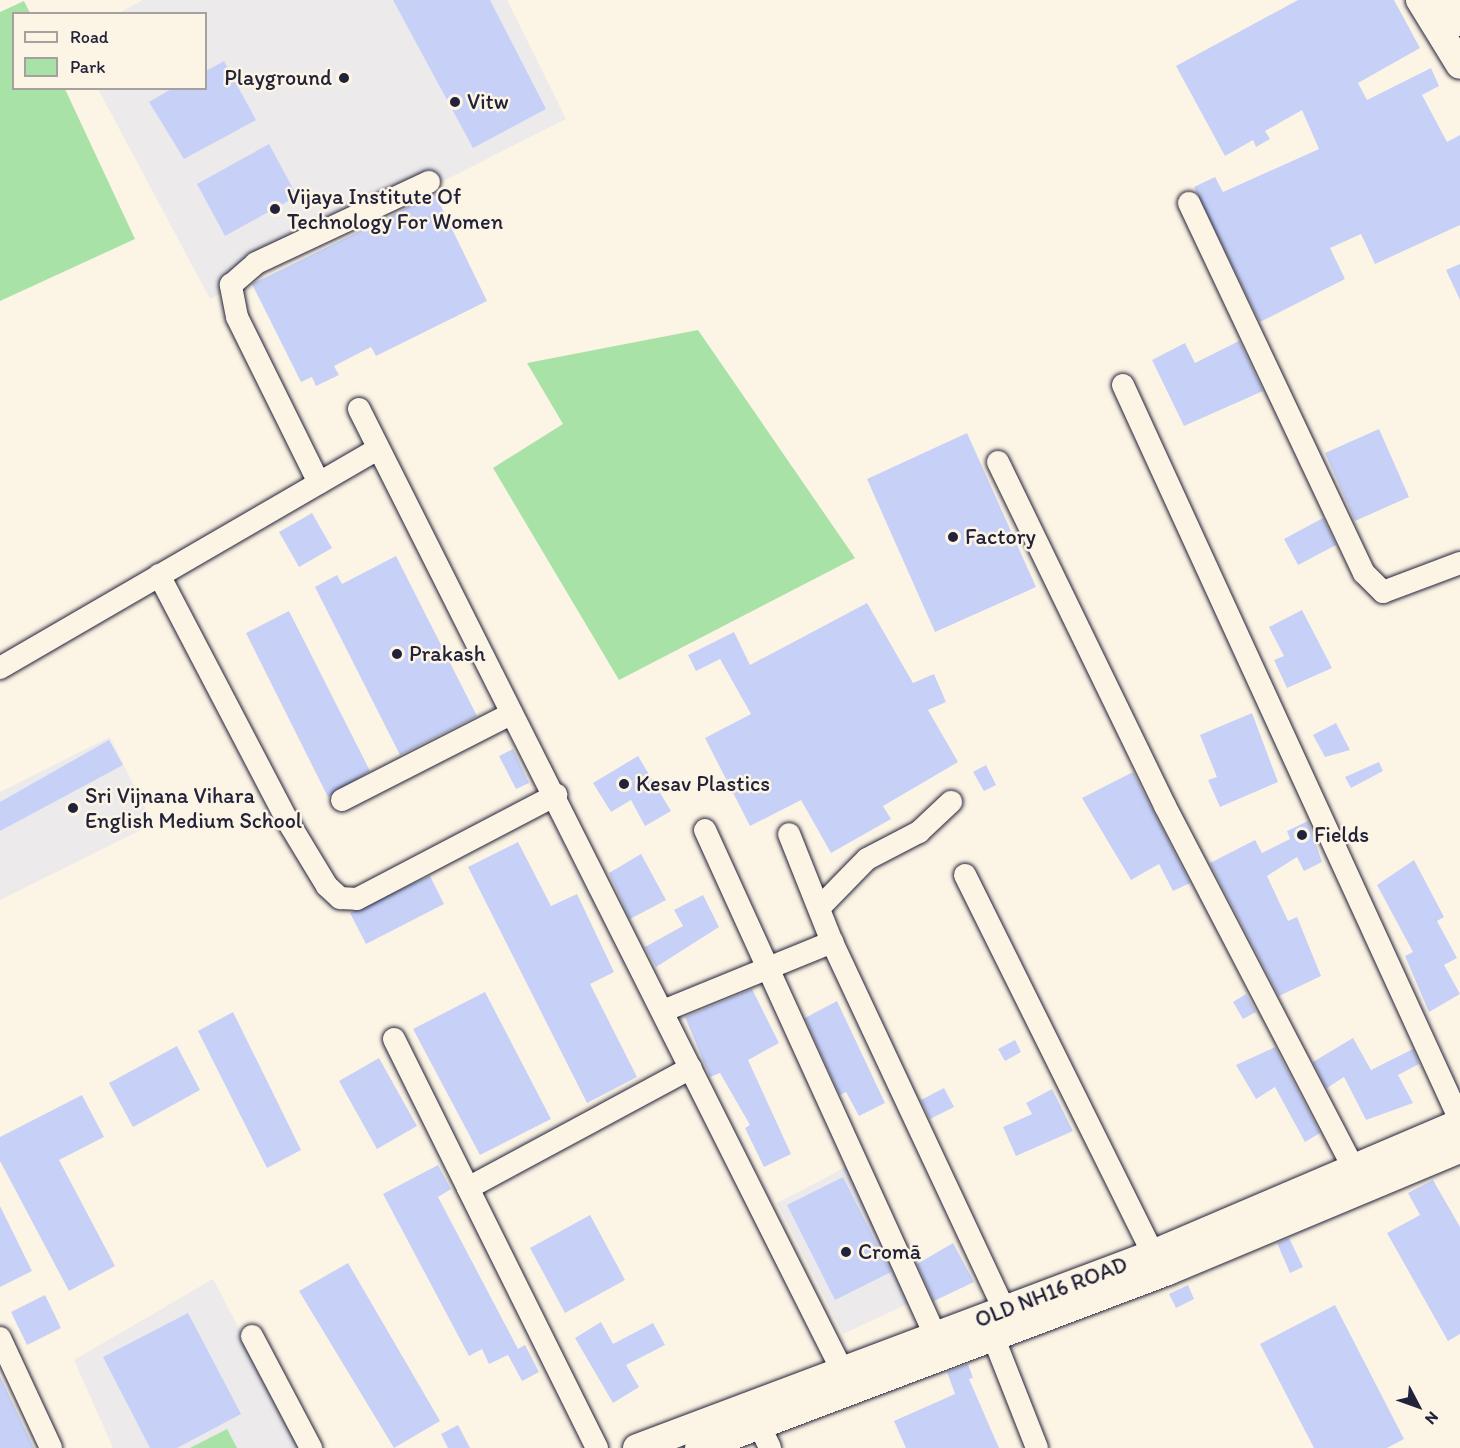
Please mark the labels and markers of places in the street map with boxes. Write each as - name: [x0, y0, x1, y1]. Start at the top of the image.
- place label: Playground: [224, 65, 332, 91]
- marker: Playground: [337, 71, 351, 85]
- place label: Vitw: [467, 89, 509, 115]
- marker: Vitw: [448, 95, 462, 109]
- place label: Vijaya Institute Of Technology For Women: [287, 183, 502, 234]
- marker: Vijaya Institute Of Technology For Women: [268, 202, 282, 216]
- place label: Factory: [965, 524, 1036, 550]
- marker: Factory: [946, 530, 960, 544]
- place label: Prakash: [409, 641, 486, 667]
- marker: Prakash: [390, 647, 404, 661]
- place label: Kesav Plastics: [636, 771, 770, 797]
- marker: Kesav Plastics: [617, 777, 631, 791]
- place label: Sri Vijnana Vihara English Medium School: [85, 782, 302, 834]
- marker: Sri Vijnana Vihara English Medium School: [66, 801, 80, 815]
- place label: Fields: [1314, 822, 1369, 848]
- marker: Fields: [1295, 828, 1309, 842]
- place label: Cromā: [858, 1239, 921, 1265]
- marker: Cromā: [839, 1245, 853, 1259]

